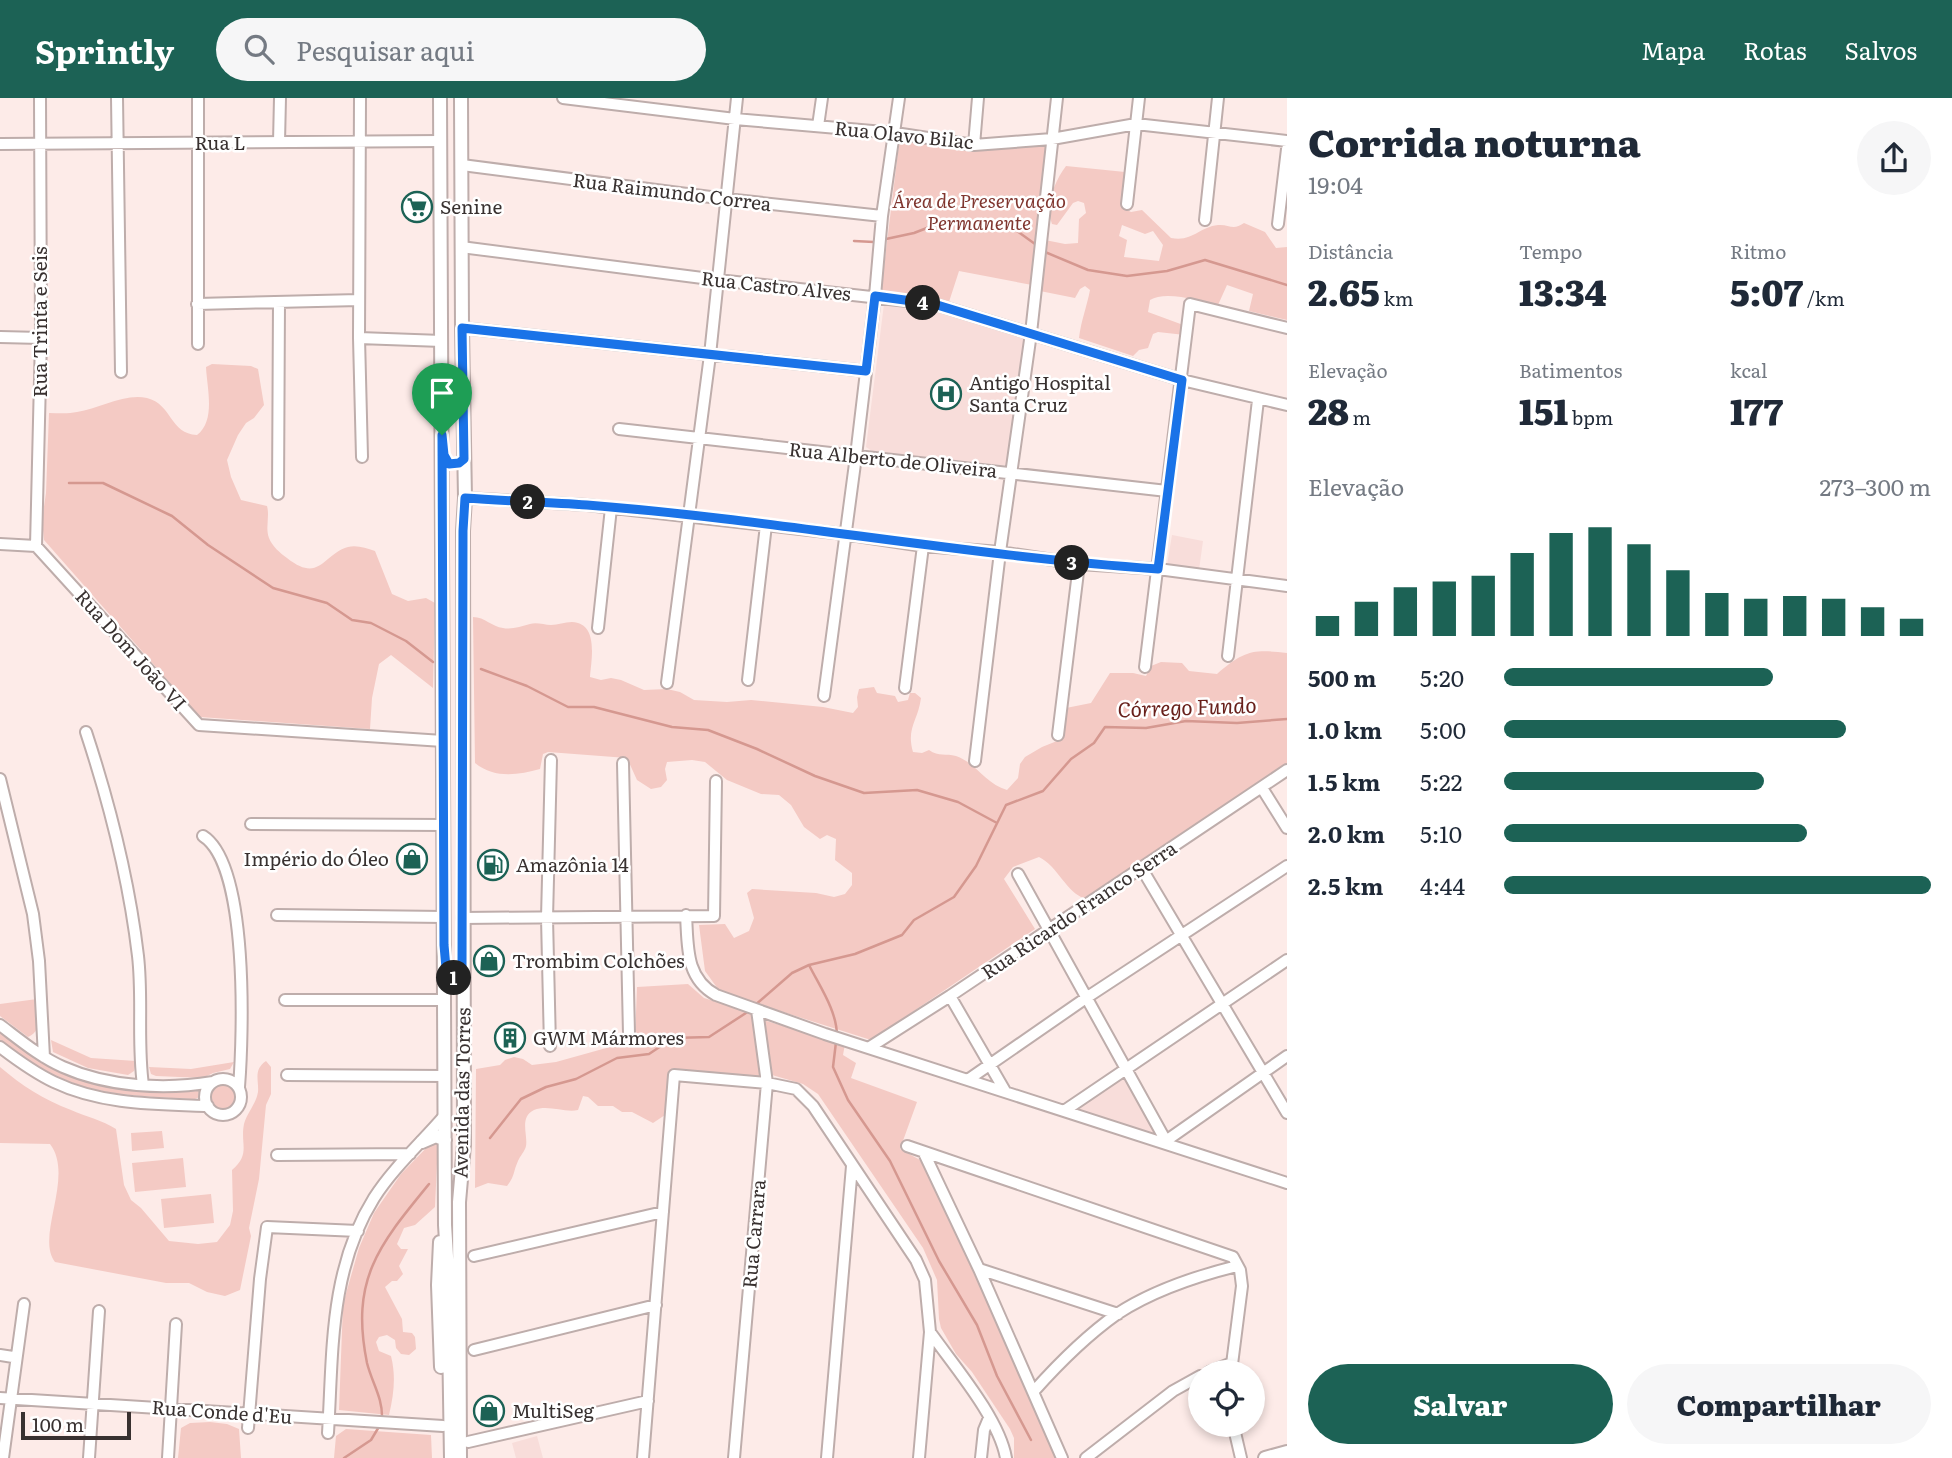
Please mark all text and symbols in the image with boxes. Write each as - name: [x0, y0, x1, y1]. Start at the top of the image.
- search box: [216, 18, 706, 81]
- text: Sprintly: [35, 25, 174, 74]
- icon: search: [240, 30, 278, 68]
- text: Pesquisar aqui: [296, 30, 474, 69]
- text: Mapa: [1641, 32, 1705, 67]
- text: Rotas: [1743, 32, 1807, 67]
- text: Salvos: [1845, 32, 1917, 67]
- text: Corrida noturna: [1308, 112, 1641, 169]
- street label: Rua Olavo Bilac: [833, 113, 975, 155]
- button: share: [1857, 121, 1931, 195]
- street label: Rua L: [194, 128, 246, 156]
- street label: Rua Raimundo Correa: [571, 165, 774, 217]
- text: 19:04: [1308, 167, 1363, 201]
- park label: Área de Preservação Permanente: [892, 186, 1066, 236]
- supermarket icon: Senine: [400, 190, 434, 224]
- place label: Senine: [440, 192, 502, 220]
- text: Distância: [1308, 237, 1393, 265]
- text: Tempo: [1519, 237, 1582, 265]
- text: Ritmo: [1730, 237, 1786, 265]
- street label: Rua Trinta e Seis: [25, 246, 53, 398]
- street label: Rua Castro Alves: [700, 263, 853, 307]
- text: 2.65: [1308, 265, 1380, 317]
- text: 13:34: [1519, 265, 1607, 317]
- text: 5:07: [1730, 265, 1803, 317]
- text: km: [1380, 284, 1414, 312]
- text: /km: [1803, 284, 1845, 312]
- pin: 4: [906, 286, 940, 320]
- text: 4: [917, 288, 928, 316]
- text: Elevação: [1308, 356, 1388, 384]
- text: Batimentos: [1519, 356, 1622, 384]
- text: kcal: [1730, 356, 1767, 384]
- pin: [412, 363, 472, 435]
- place label: Antigo Hospital Santa Cruz: [969, 368, 1111, 418]
- icon: arrive: [423, 374, 461, 412]
- hospital icon: Antigo Hospital Santa Cruz: [929, 377, 963, 411]
- text: 28: [1308, 384, 1349, 436]
- text: 151: [1519, 384, 1568, 436]
- text: 177: [1730, 384, 1783, 436]
- text: m: [1349, 403, 1371, 431]
- text: bpm: [1568, 403, 1613, 431]
- street label: Rua Alberto de Oliveira: [787, 434, 1000, 484]
- text: Elevação: [1308, 469, 1404, 503]
- text: 273–300 m: [1820, 469, 1931, 503]
- pin: 2: [510, 484, 546, 520]
- text: 2: [522, 487, 533, 515]
- pin: 3: [1054, 546, 1090, 580]
- text: 3: [1066, 548, 1077, 576]
- street label: Rua Dom João VI: [70, 583, 194, 716]
- text: 500 m: [1308, 660, 1376, 694]
- text: 5:20: [1420, 660, 1464, 694]
- water label: Córrego Fundo: [1117, 688, 1257, 723]
- text: 1.0 km: [1308, 712, 1382, 746]
- text: 5:00: [1420, 712, 1466, 746]
- text: 1.5 km: [1308, 764, 1381, 798]
- text: 5:22: [1420, 764, 1462, 798]
- text: 2.0 km: [1308, 816, 1385, 850]
- text: 5:10: [1420, 816, 1462, 850]
- street label: Rua Ricardo Franco Serra: [975, 833, 1182, 985]
- shop icon: Império do Óleo: [395, 842, 429, 876]
- place label: Império do Óleo: [244, 844, 389, 872]
- fuel station icon: Amazônia 14: [476, 848, 510, 882]
- place label: Amazônia 14: [516, 850, 629, 878]
- text: 2.5 km: [1308, 868, 1383, 902]
- text: 4:44: [1420, 868, 1465, 902]
- shop icon: Trombim Colchões: [472, 944, 506, 978]
- place label: Trombim Colchões: [512, 946, 685, 974]
- pin: 1: [436, 960, 472, 996]
- text: 1: [450, 963, 457, 991]
- street label: Avenida das Torres: [446, 1007, 476, 1179]
- building icon: GWM Mármores: [493, 1021, 527, 1055]
- place label: GWM Mármores: [533, 1023, 684, 1051]
- street label: Rua Carrara: [734, 1177, 772, 1290]
- map controls: [1188, 1360, 1265, 1437]
- button: locate: [1188, 1360, 1265, 1437]
- button: Salvar: [1308, 1364, 1613, 1444]
- button: Compartilhar: [1627, 1364, 1931, 1444]
- street label: Rua Conde d'Eu: [151, 1392, 293, 1430]
- shop icon: MultiSeg: [472, 1394, 506, 1428]
- place label: MultiSeg: [512, 1396, 595, 1424]
- scale bar: [21, 1409, 131, 1441]
- text: 100 m: [32, 1410, 84, 1438]

